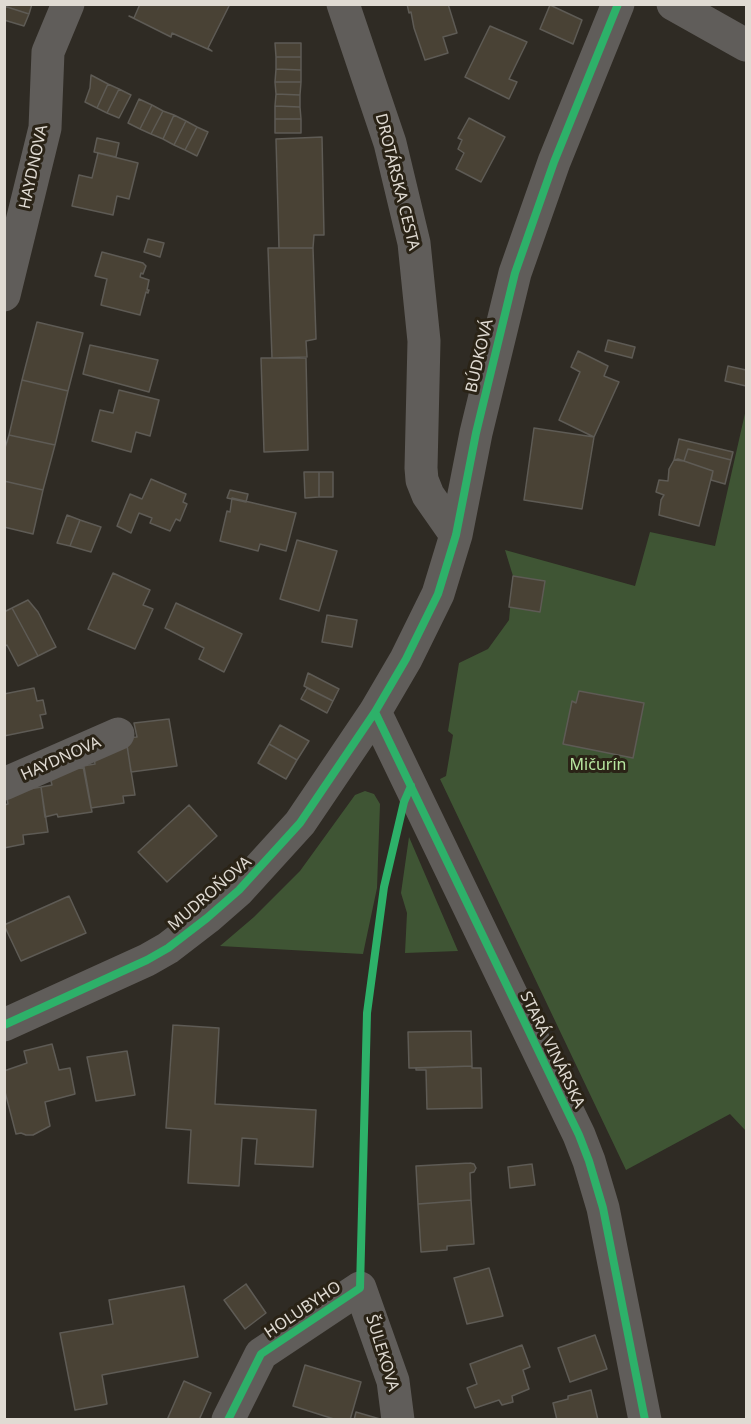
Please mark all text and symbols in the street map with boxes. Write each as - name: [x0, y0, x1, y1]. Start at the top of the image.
- street label: DROTÁRSKA CESTA: [371, 112, 423, 252]
- street label: HAYDNOVA: [16, 123, 52, 211]
- street label: BÚDKOVÁ: [462, 317, 498, 395]
- street label: HAYDNOVA: [18, 733, 104, 785]
- park label: Mičurín: [570, 755, 626, 775]
- street label: MUDROŇOVA: [164, 853, 256, 935]
- street label: STARÁ VINÁRSKA: [515, 989, 589, 1111]
- street label: HOLUBYHO: [261, 1277, 345, 1343]
- street label: ŠULEKOVA: [361, 1312, 403, 1394]

